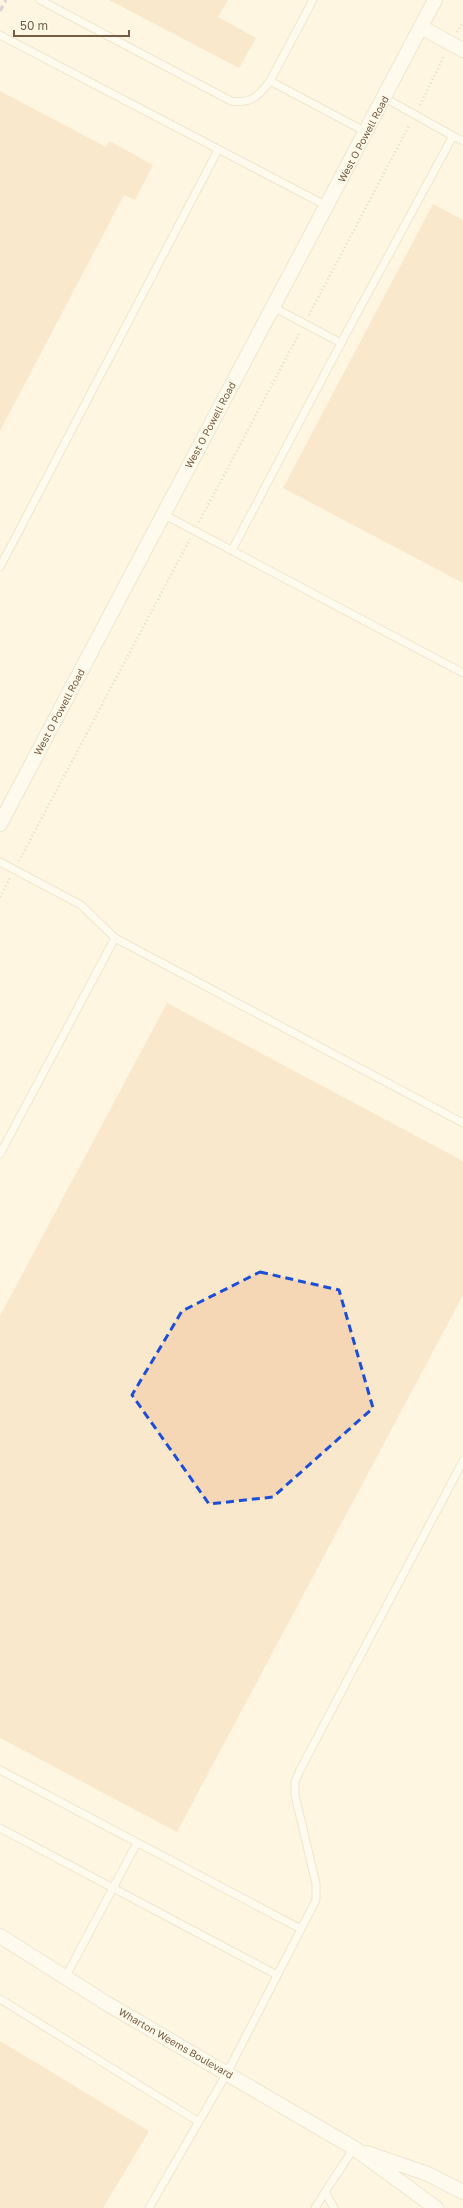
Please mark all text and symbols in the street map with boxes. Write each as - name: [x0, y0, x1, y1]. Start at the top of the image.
- scale bar: [14, 12, 129, 38]
- text: 50 m: [20, 18, 48, 33]
- street label: West O Powell Road: [335, 94, 391, 184]
- street label: West O Powell Road: [182, 380, 238, 470]
- street label: West O Powell Road: [31, 667, 87, 757]
- street label: Wharton Weems Boulevard: [117, 2005, 235, 2081]

